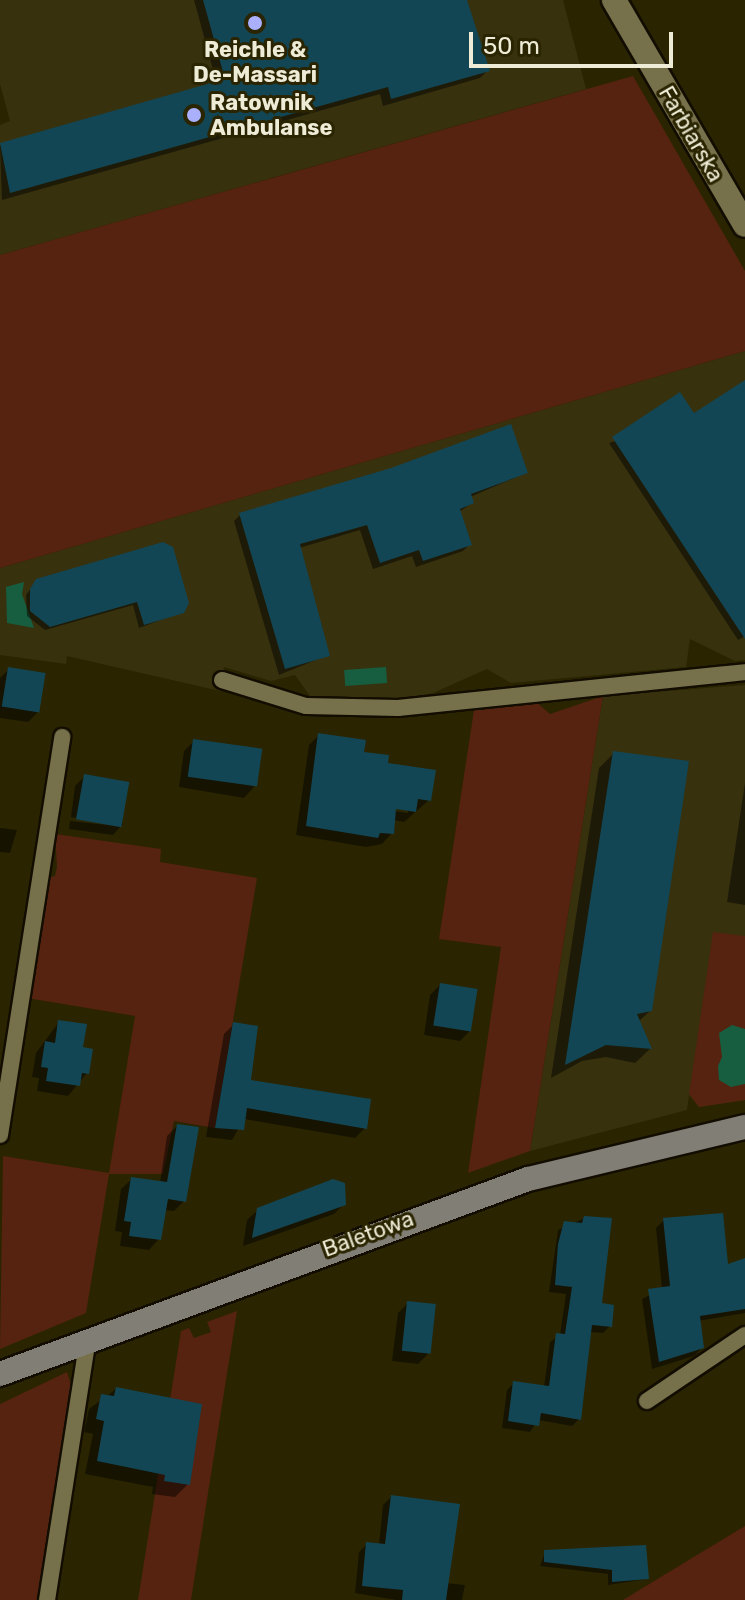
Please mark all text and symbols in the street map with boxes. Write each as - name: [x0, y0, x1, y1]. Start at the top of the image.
- marker: Reichle & De-Massari: [246, 14, 264, 32]
- scale bar: [473, 16, 677, 66]
- text: 50 m: [483, 32, 540, 60]
- place label: Reichle & De-Massari: [193, 36, 317, 88]
- street label: Farbiarska: [653, 81, 729, 187]
- place label: Ratownik Ambulanse: [210, 89, 333, 140]
- marker: Ratownik Ambulanse: [185, 106, 203, 124]
- street label: Baletowa: [319, 1205, 417, 1263]

